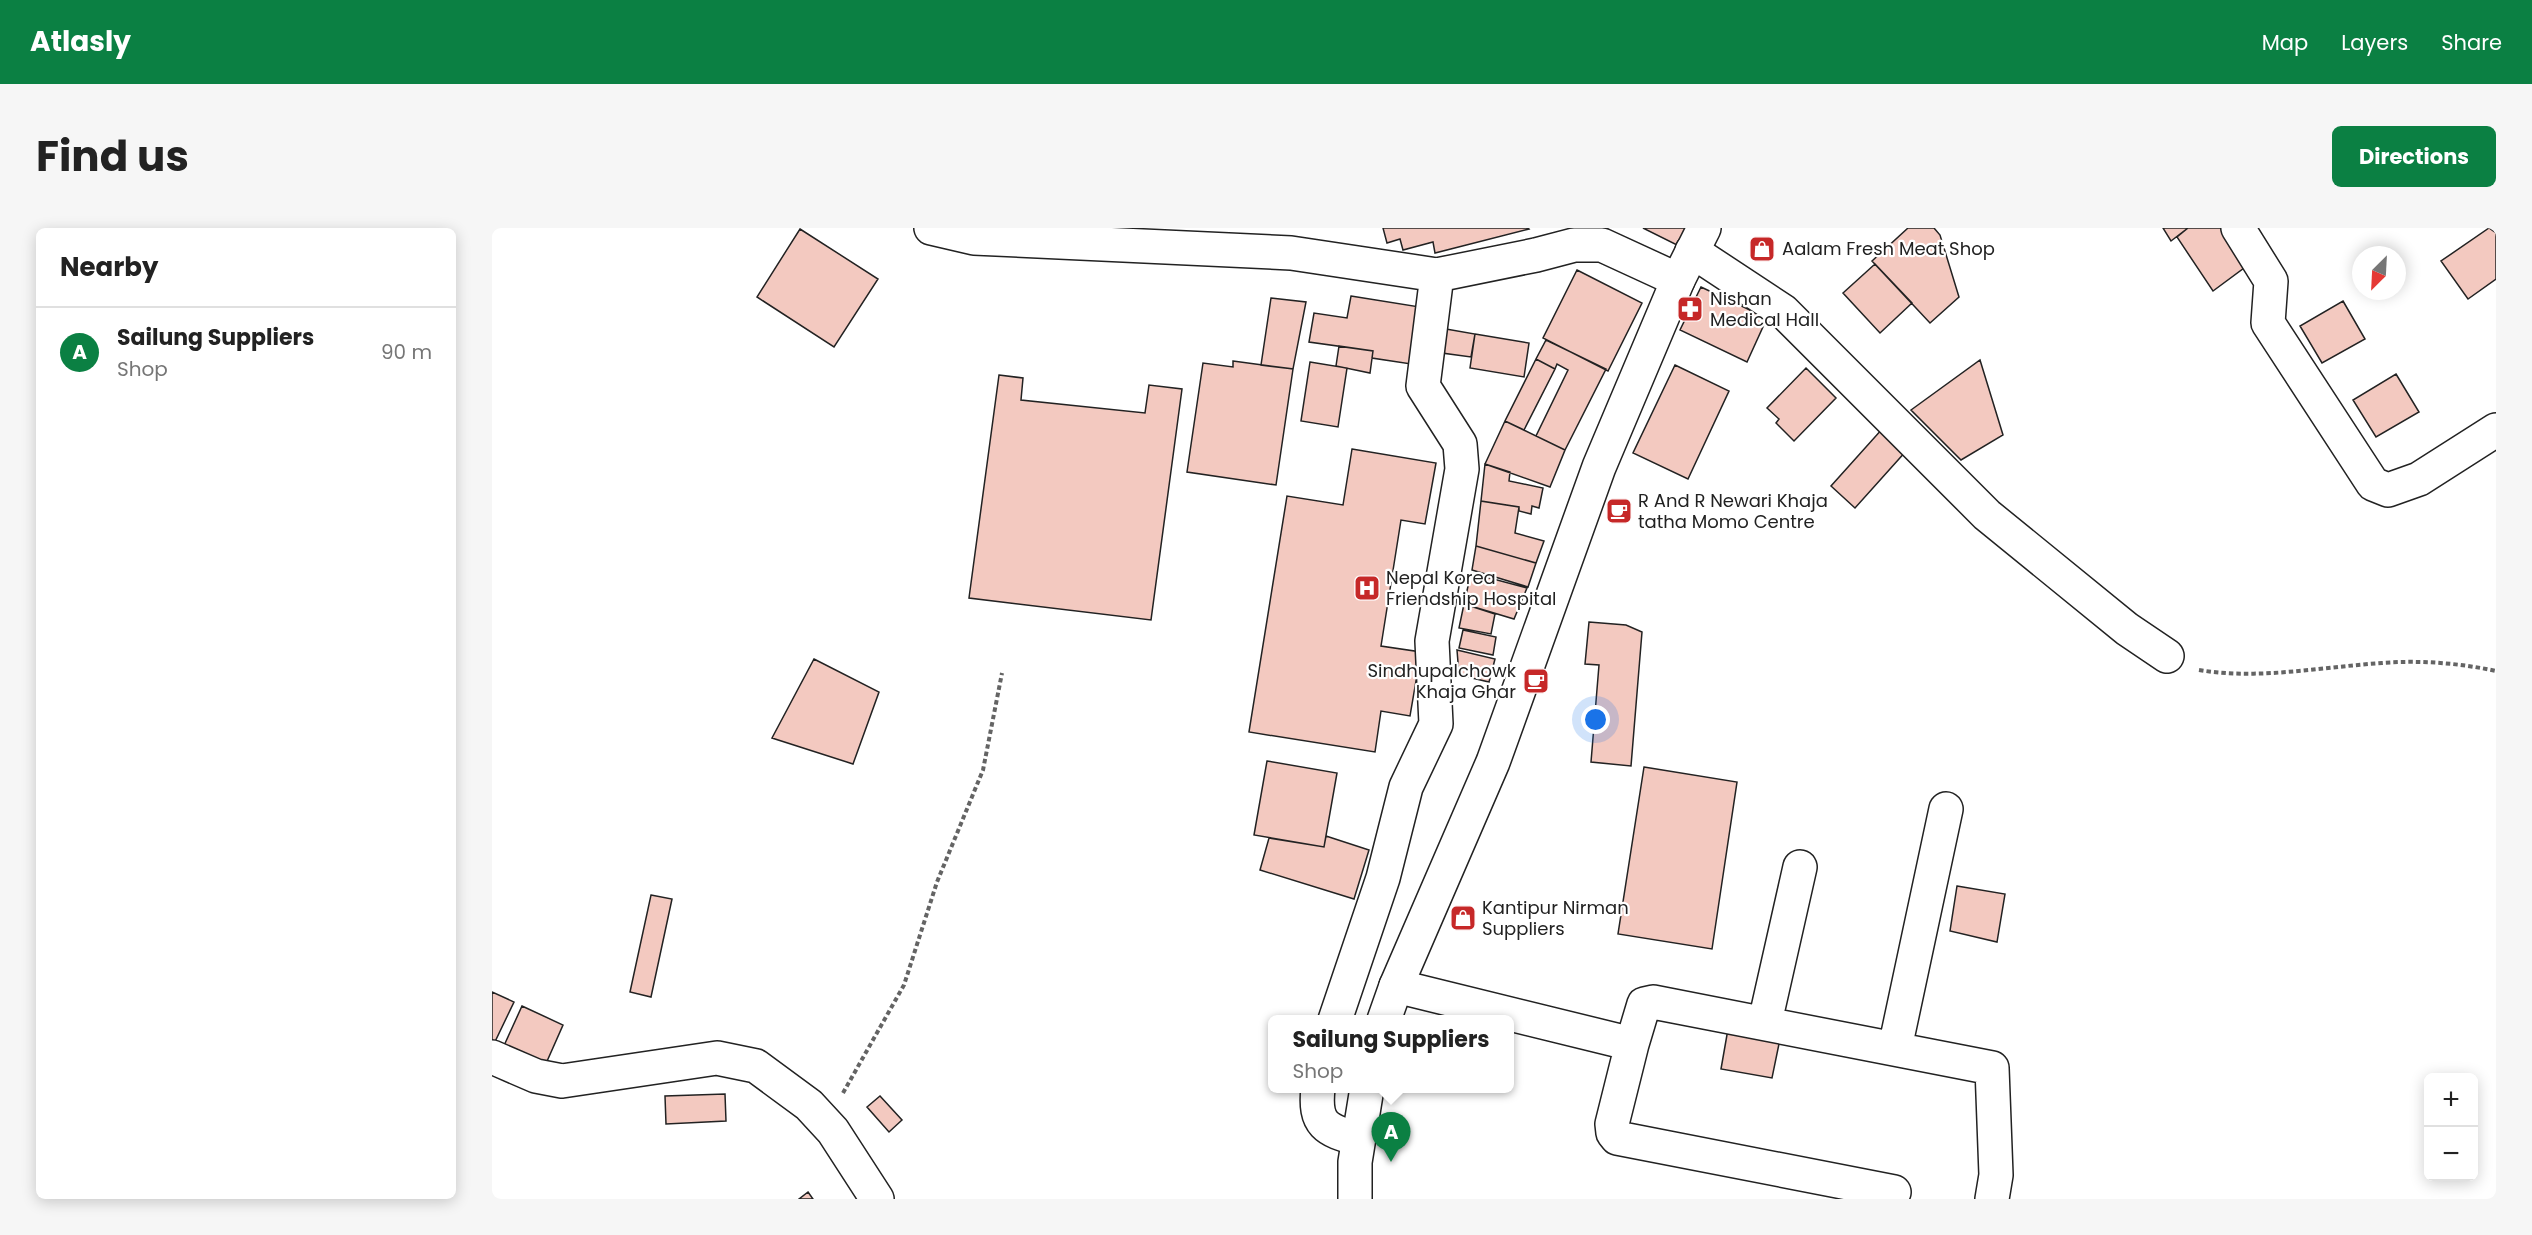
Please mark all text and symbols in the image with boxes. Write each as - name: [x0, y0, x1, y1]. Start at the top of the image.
- text: Atlasly: [30, 22, 131, 61]
- text: Map: [2262, 28, 2308, 57]
- text: Layers: [2341, 28, 2408, 57]
- text: Share: [2441, 28, 2502, 57]
- button: Directions: [2332, 126, 2496, 187]
- text: Find us: [36, 127, 189, 186]
- shop icon: Aalam Fresh Meat Shop: [1747, 234, 1777, 264]
- place label: Aalam Fresh Meat Shop: [1782, 236, 1995, 261]
- north arrow: [2352, 246, 2406, 300]
- text: Nearby: [60, 249, 158, 285]
- place label: Nishan Medical Hall: [1710, 286, 1819, 332]
- pharmacy icon: Nishan Medical Hall: [1675, 294, 1705, 324]
- text: Sailung Suppliers: [117, 322, 314, 353]
- text: A: [72, 338, 87, 366]
- text: 90 m: [381, 338, 432, 366]
- text: Shop: [117, 355, 168, 383]
- place label: R And R Newari Khaja tatha Momo Centre: [1638, 488, 1828, 534]
- cafe icon: R And R Newari Khaja tatha Momo Centre: [1604, 496, 1634, 526]
- place label: Nepal Korea Friendship Hospital: [1386, 565, 1557, 611]
- hospital icon: Nepal Korea Friendship Hospital: [1352, 573, 1382, 603]
- place label: Sindhupalchowk Khaja Ghar: [1368, 658, 1517, 704]
- cafe icon: Sindhupalchowk Khaja Ghar: [1521, 666, 1551, 696]
- your location: [1581, 705, 1610, 734]
- place label: Kantipur Nirman Suppliers: [1482, 895, 1629, 941]
- shop icon: Kantipur Nirman Suppliers: [1448, 903, 1478, 933]
- popup: [1268, 1015, 1514, 1093]
- text: Sailung Suppliers: [1292, 1024, 1490, 1055]
- text: Shop: [1292, 1057, 1343, 1085]
- map controls: [2424, 1073, 2478, 1181]
- button: +: [2424, 1073, 2478, 1127]
- pin: A: [1372, 1112, 1410, 1162]
- button: −: [2424, 1127, 2478, 1181]

